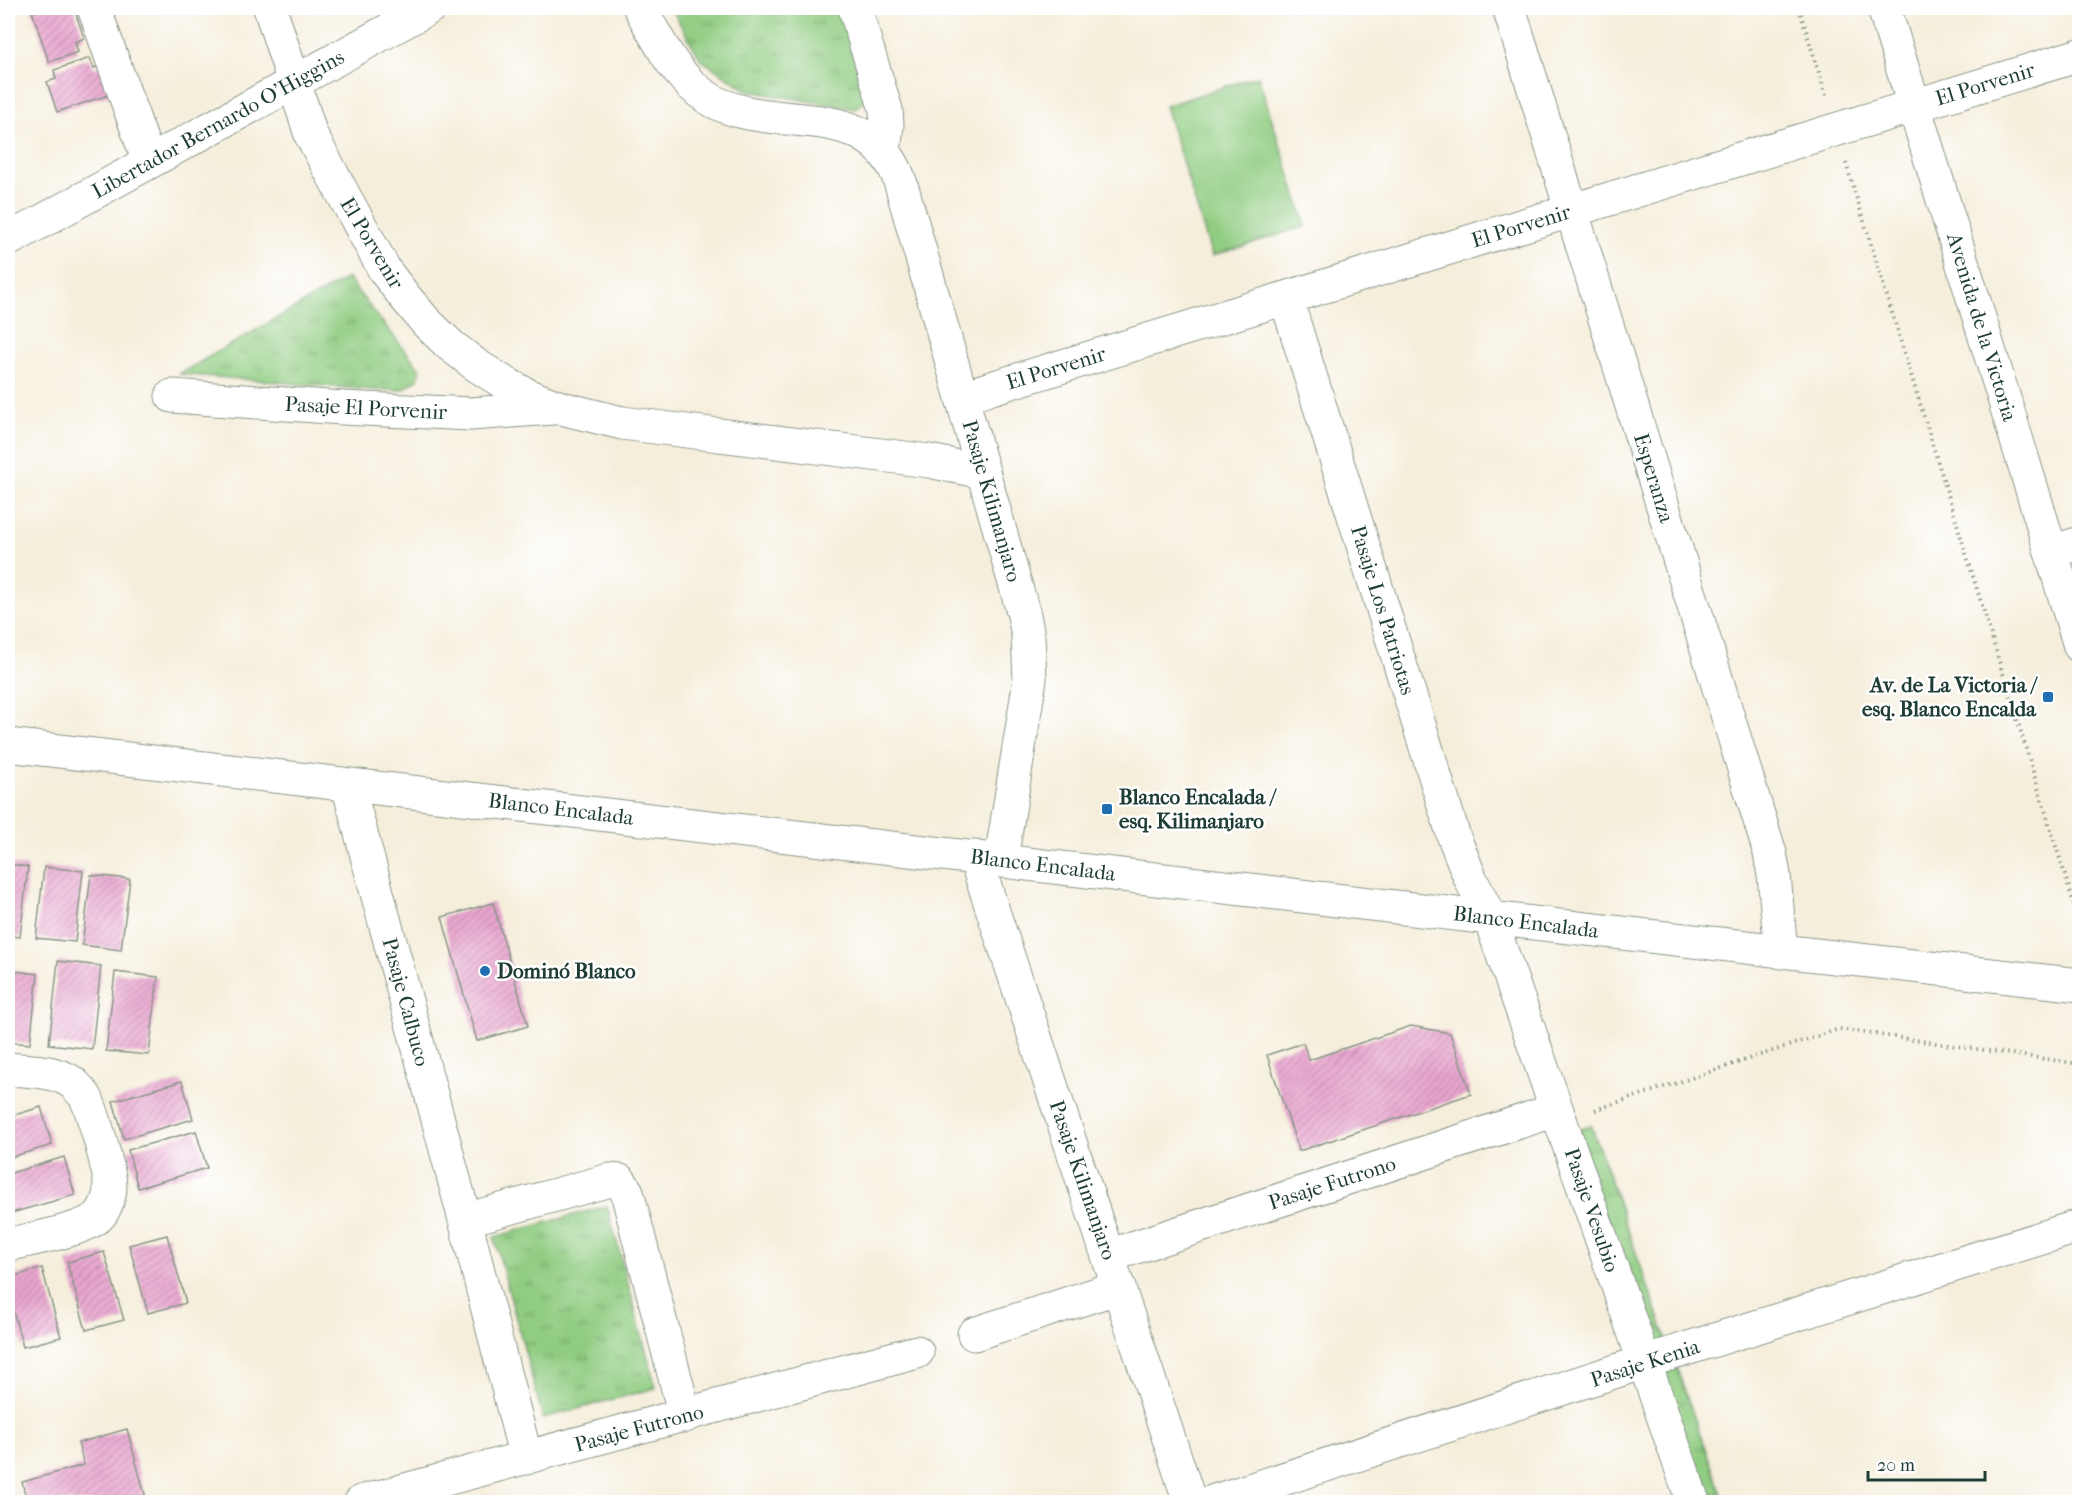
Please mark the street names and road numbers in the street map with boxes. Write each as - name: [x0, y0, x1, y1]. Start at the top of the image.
- street label: Libertador Bernardo O'Higgins: [88, 44, 348, 203]
- street label: El Porvenir: [1932, 58, 2038, 110]
- street label: El Porvenir: [335, 193, 409, 293]
- street label: El Porvenir: [1468, 200, 1574, 252]
- street label: Avenida de la Victoria: [1942, 229, 2022, 424]
- street label: El Porvenir: [1003, 342, 1109, 394]
- street label: Pasaje El Porvenir: [284, 392, 448, 424]
- street label: Pasaje Kilimanjaro: [957, 417, 1027, 585]
- street label: Esperanza: [1629, 430, 1679, 526]
- street label: Pasaje Los Patriotas: [1346, 522, 1420, 698]
- street label: Blanco Encalada: [487, 788, 635, 830]
- street label: Blanco Encalada: [969, 844, 1117, 886]
- street label: Blanco Encalada: [1452, 901, 1600, 943]
- street label: Pasaje Calbuco: [377, 935, 435, 1069]
- street label: Pasaje Kilimanjaro: [1044, 1097, 1122, 1263]
- street label: Pasaje Vesubio: [1560, 1145, 1624, 1275]
- street label: Pasaje Futrono: [1265, 1151, 1399, 1215]
- street label: Pasaje Kenia: [1587, 1334, 1703, 1392]
- street label: Pasaje Futrono: [572, 1399, 706, 1457]

